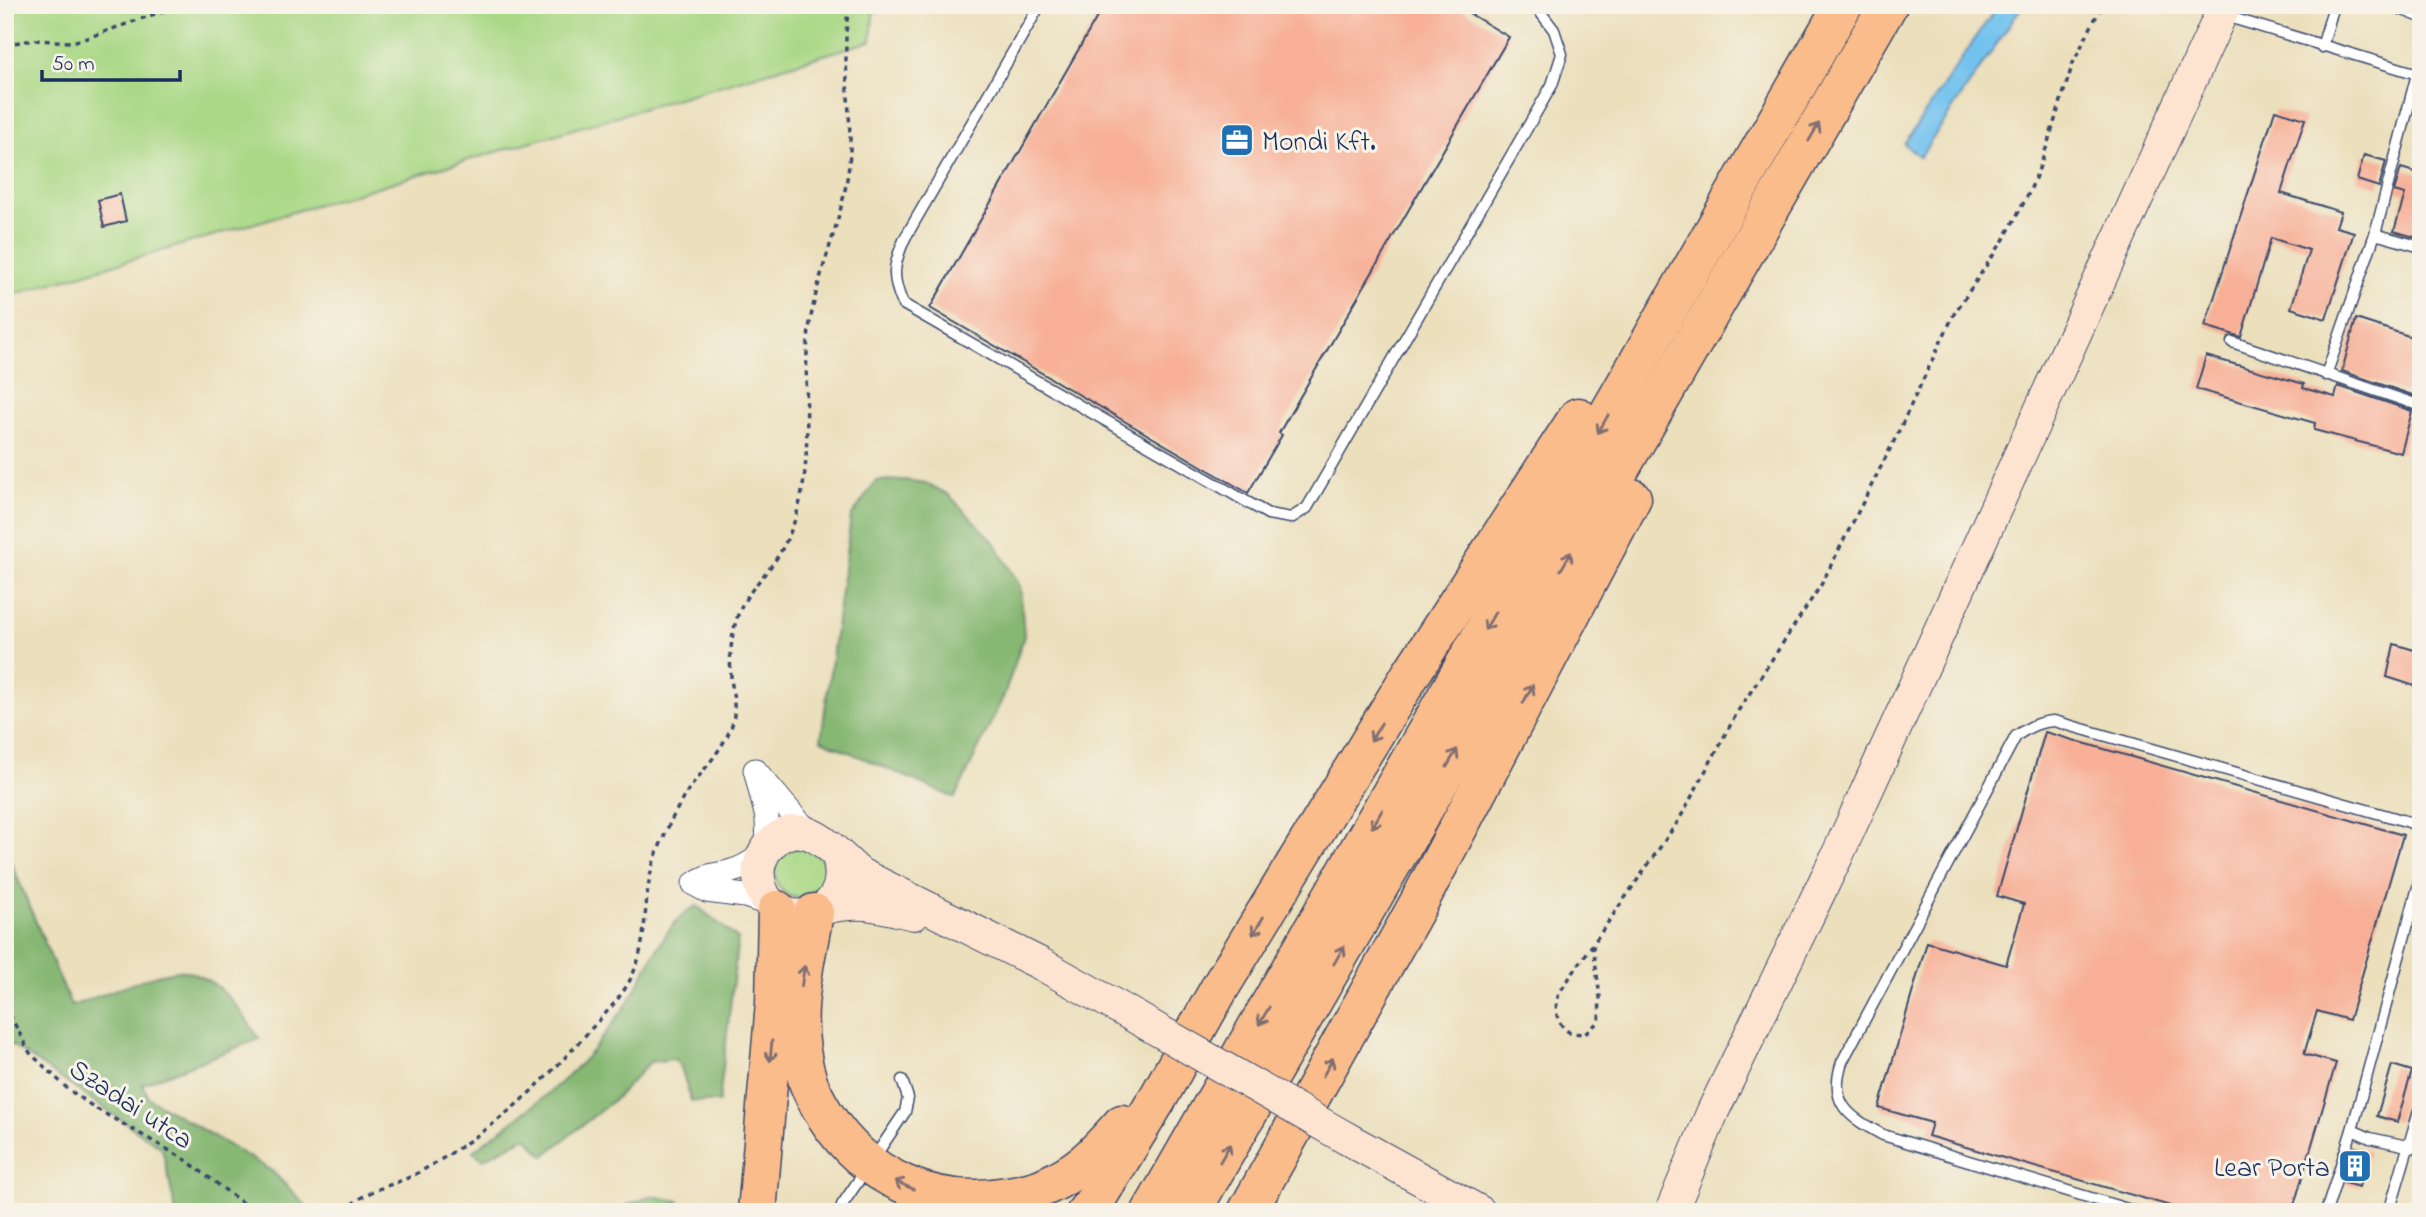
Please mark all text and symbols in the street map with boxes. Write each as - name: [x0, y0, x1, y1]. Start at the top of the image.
- scale bar: [42, 38, 180, 82]
- text: 50 m: [52, 50, 95, 80]
- office icon: Mondi Kft.: [1218, 121, 1256, 159]
- one-way arrow: [1807, 122, 1821, 142]
- place label: Mondi Kft.: [1262, 123, 1376, 164]
- one-way arrow: [1596, 413, 1610, 433]
- one-way arrow: [1559, 552, 1573, 572]
- one-way arrow: [1483, 611, 1497, 631]
- one-way arrow: [1521, 684, 1535, 704]
- one-way arrow: [1369, 721, 1383, 741]
- one-way arrow: [1446, 749, 1460, 769]
- one-way arrow: [1370, 808, 1384, 828]
- one-way arrow: [1250, 916, 1264, 936]
- one-way arrow: [1332, 946, 1346, 966]
- one-way arrow: [797, 965, 810, 987]
- one-way arrow: [1257, 1005, 1271, 1025]
- one-way arrow: [764, 1039, 777, 1062]
- street label: Szadai utca: [60, 1050, 200, 1161]
- one-way arrow: [1321, 1057, 1335, 1077]
- one-way arrow: [1218, 1143, 1232, 1163]
- building icon: Lear Porta: [2336, 1147, 2374, 1185]
- place label: Lear Porta: [2214, 1149, 2330, 1190]
- one-way arrow: [893, 1178, 915, 1191]

